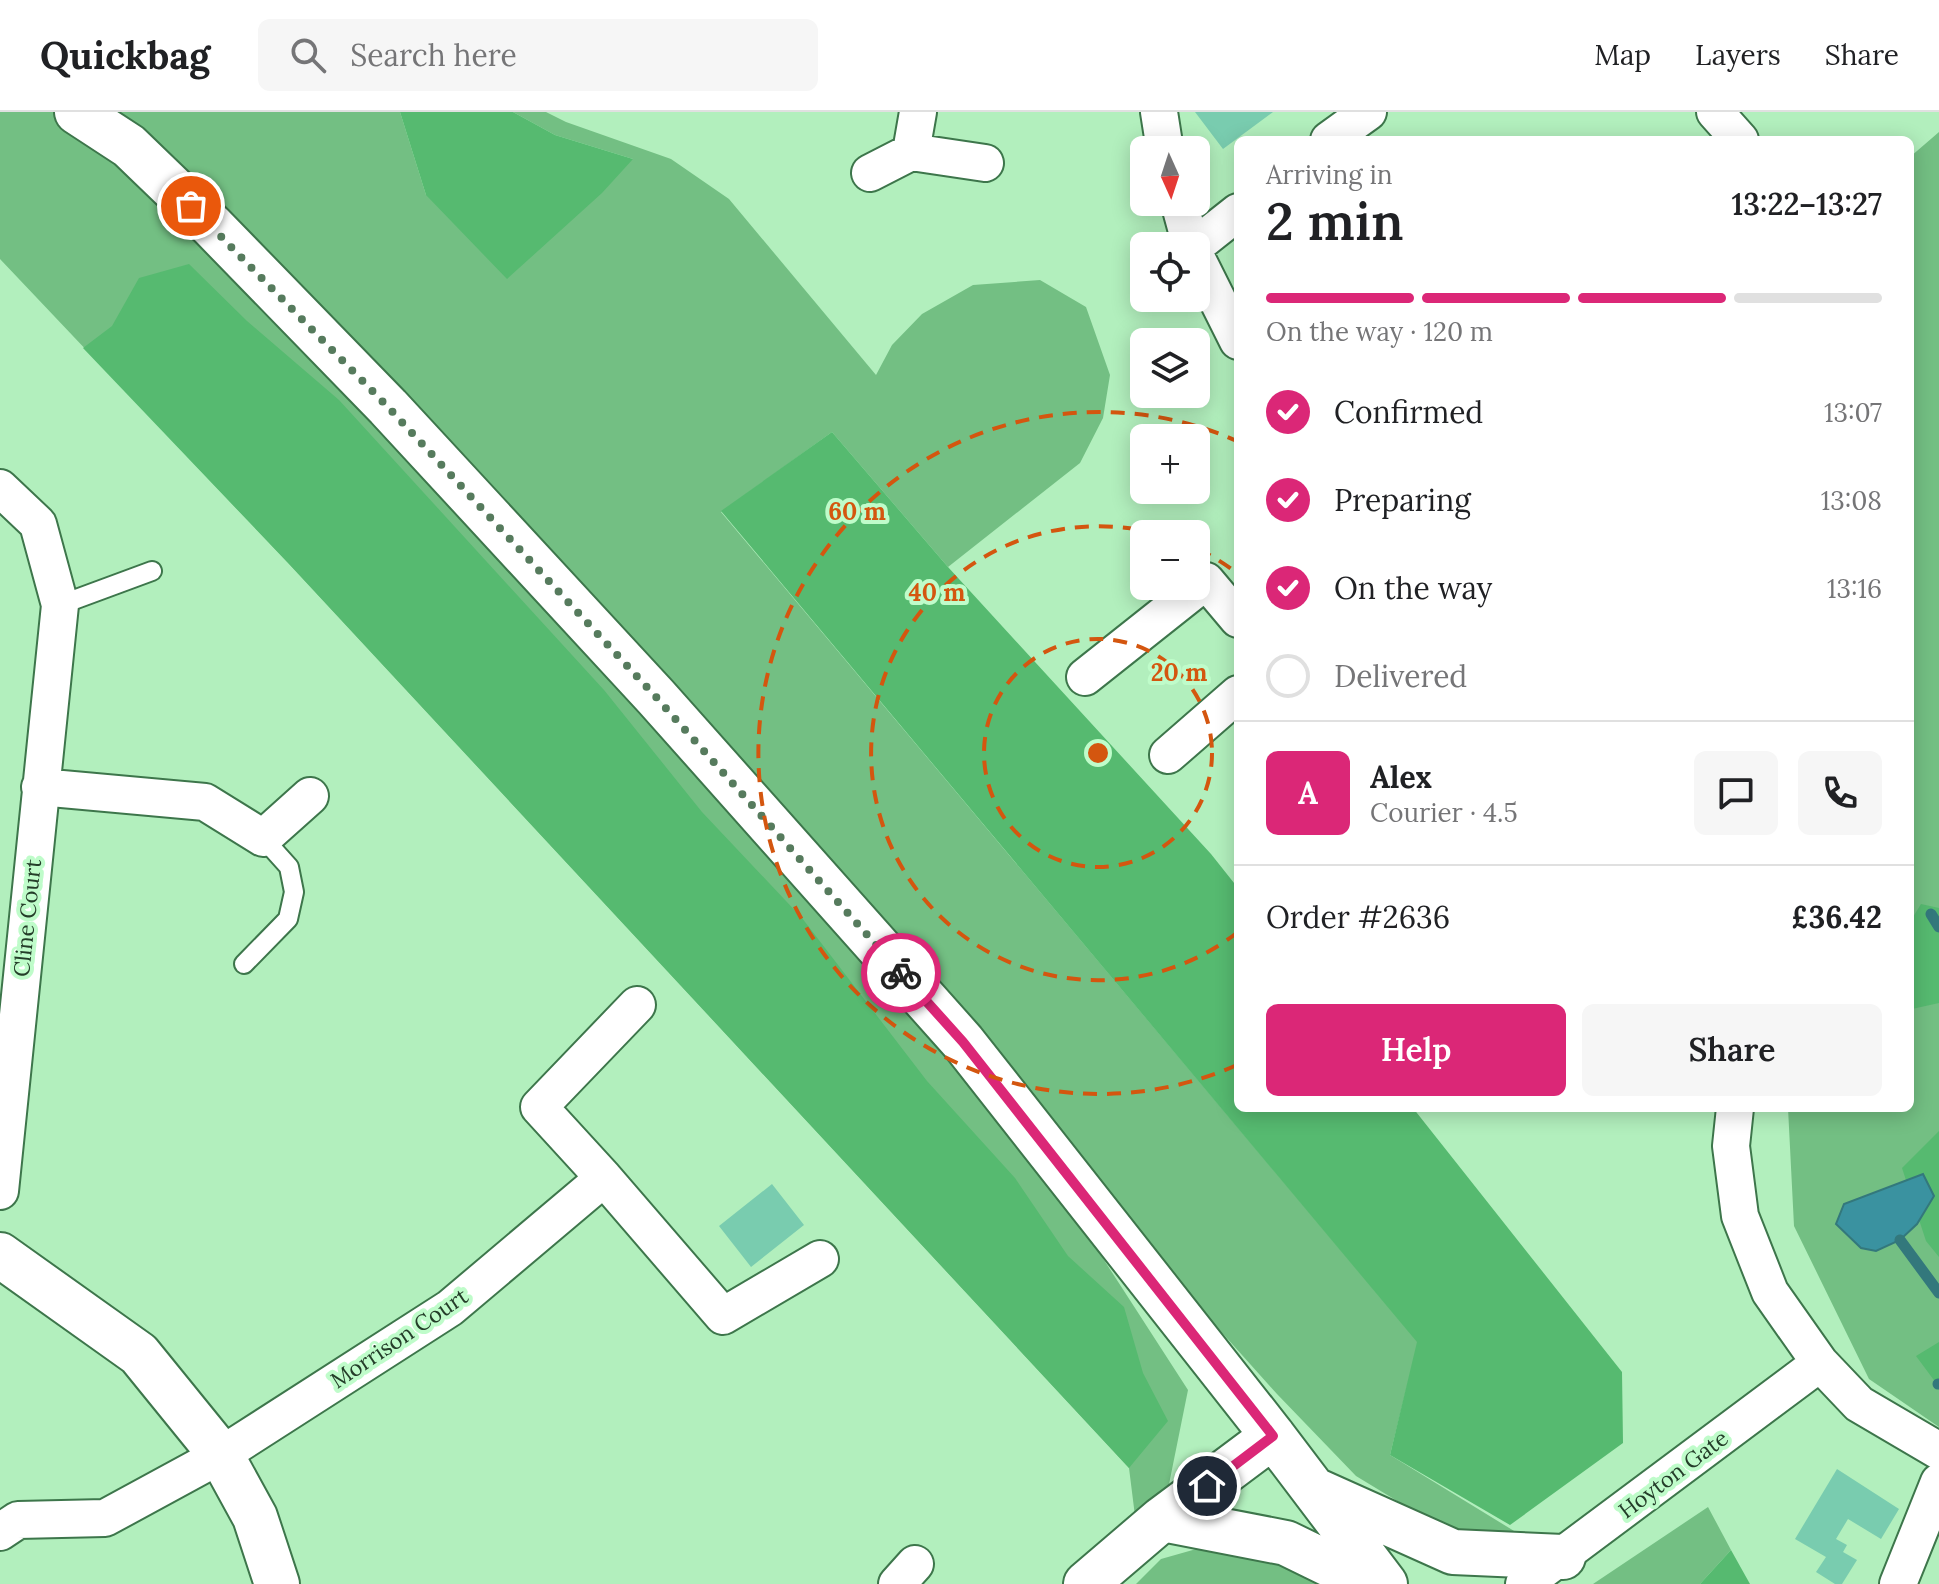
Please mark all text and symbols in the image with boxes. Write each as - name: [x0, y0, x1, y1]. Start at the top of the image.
- search box: [258, 19, 818, 91]
- text: Quickbag: [40, 31, 210, 79]
- icon: search: [286, 33, 330, 77]
- text: Search here: [350, 36, 517, 74]
- text: Map: [1594, 37, 1651, 73]
- text: Layers: [1695, 37, 1781, 73]
- text: Share: [1825, 37, 1899, 73]
- north arrow: [1130, 136, 1210, 216]
- map controls: [1130, 136, 1210, 600]
- text: Arriving in: [1266, 158, 1393, 191]
- pin: [157, 172, 225, 240]
- icon: bag: [169, 184, 213, 228]
- text: 13:22–13:27: [1732, 185, 1882, 223]
- text: 2 min: [1266, 188, 1404, 254]
- button: locate: [1130, 232, 1210, 312]
- text: On the way · 120 m: [1266, 315, 1493, 348]
- button: layers: [1130, 328, 1210, 408]
- icon: check: [1266, 390, 1310, 434]
- text: Confirmed: [1334, 393, 1483, 431]
- text: 13:07: [1824, 396, 1882, 429]
- button: +: [1130, 424, 1210, 504]
- icon: check: [1266, 478, 1310, 522]
- text: Preparing: [1334, 481, 1471, 519]
- text: 13:08: [1821, 484, 1882, 517]
- text: 60 m: [828, 496, 886, 527]
- button: −: [1130, 520, 1210, 600]
- icon: check: [1266, 566, 1310, 610]
- text: On the way: [1334, 569, 1492, 607]
- text: 13:16: [1827, 572, 1882, 605]
- text: 40 m: [909, 577, 965, 608]
- text: 20 m: [1151, 657, 1207, 688]
- text: Delivered: [1334, 657, 1467, 695]
- centre of rings: [1084, 739, 1112, 767]
- button: chat: [1694, 751, 1778, 835]
- button: phone: [1798, 751, 1882, 835]
- text: Alex: [1370, 758, 1432, 796]
- text: A: [1298, 774, 1318, 812]
- text: Courier · 4.5: [1370, 796, 1518, 829]
- street label: Cline Court: [7, 857, 47, 978]
- text: Order #2636: [1266, 898, 1450, 936]
- text: £36.42: [1791, 898, 1882, 936]
- courier: [861, 933, 941, 1013]
- icon: bike: [879, 951, 923, 995]
- button: Help: [1266, 1004, 1566, 1096]
- button: Share: [1582, 1004, 1882, 1096]
- street label: Morrison Court: [325, 1281, 474, 1394]
- street label: Hoyton Gate: [1613, 1424, 1733, 1524]
- pin: [1173, 1452, 1241, 1520]
- icon: home: [1185, 1464, 1229, 1508]

